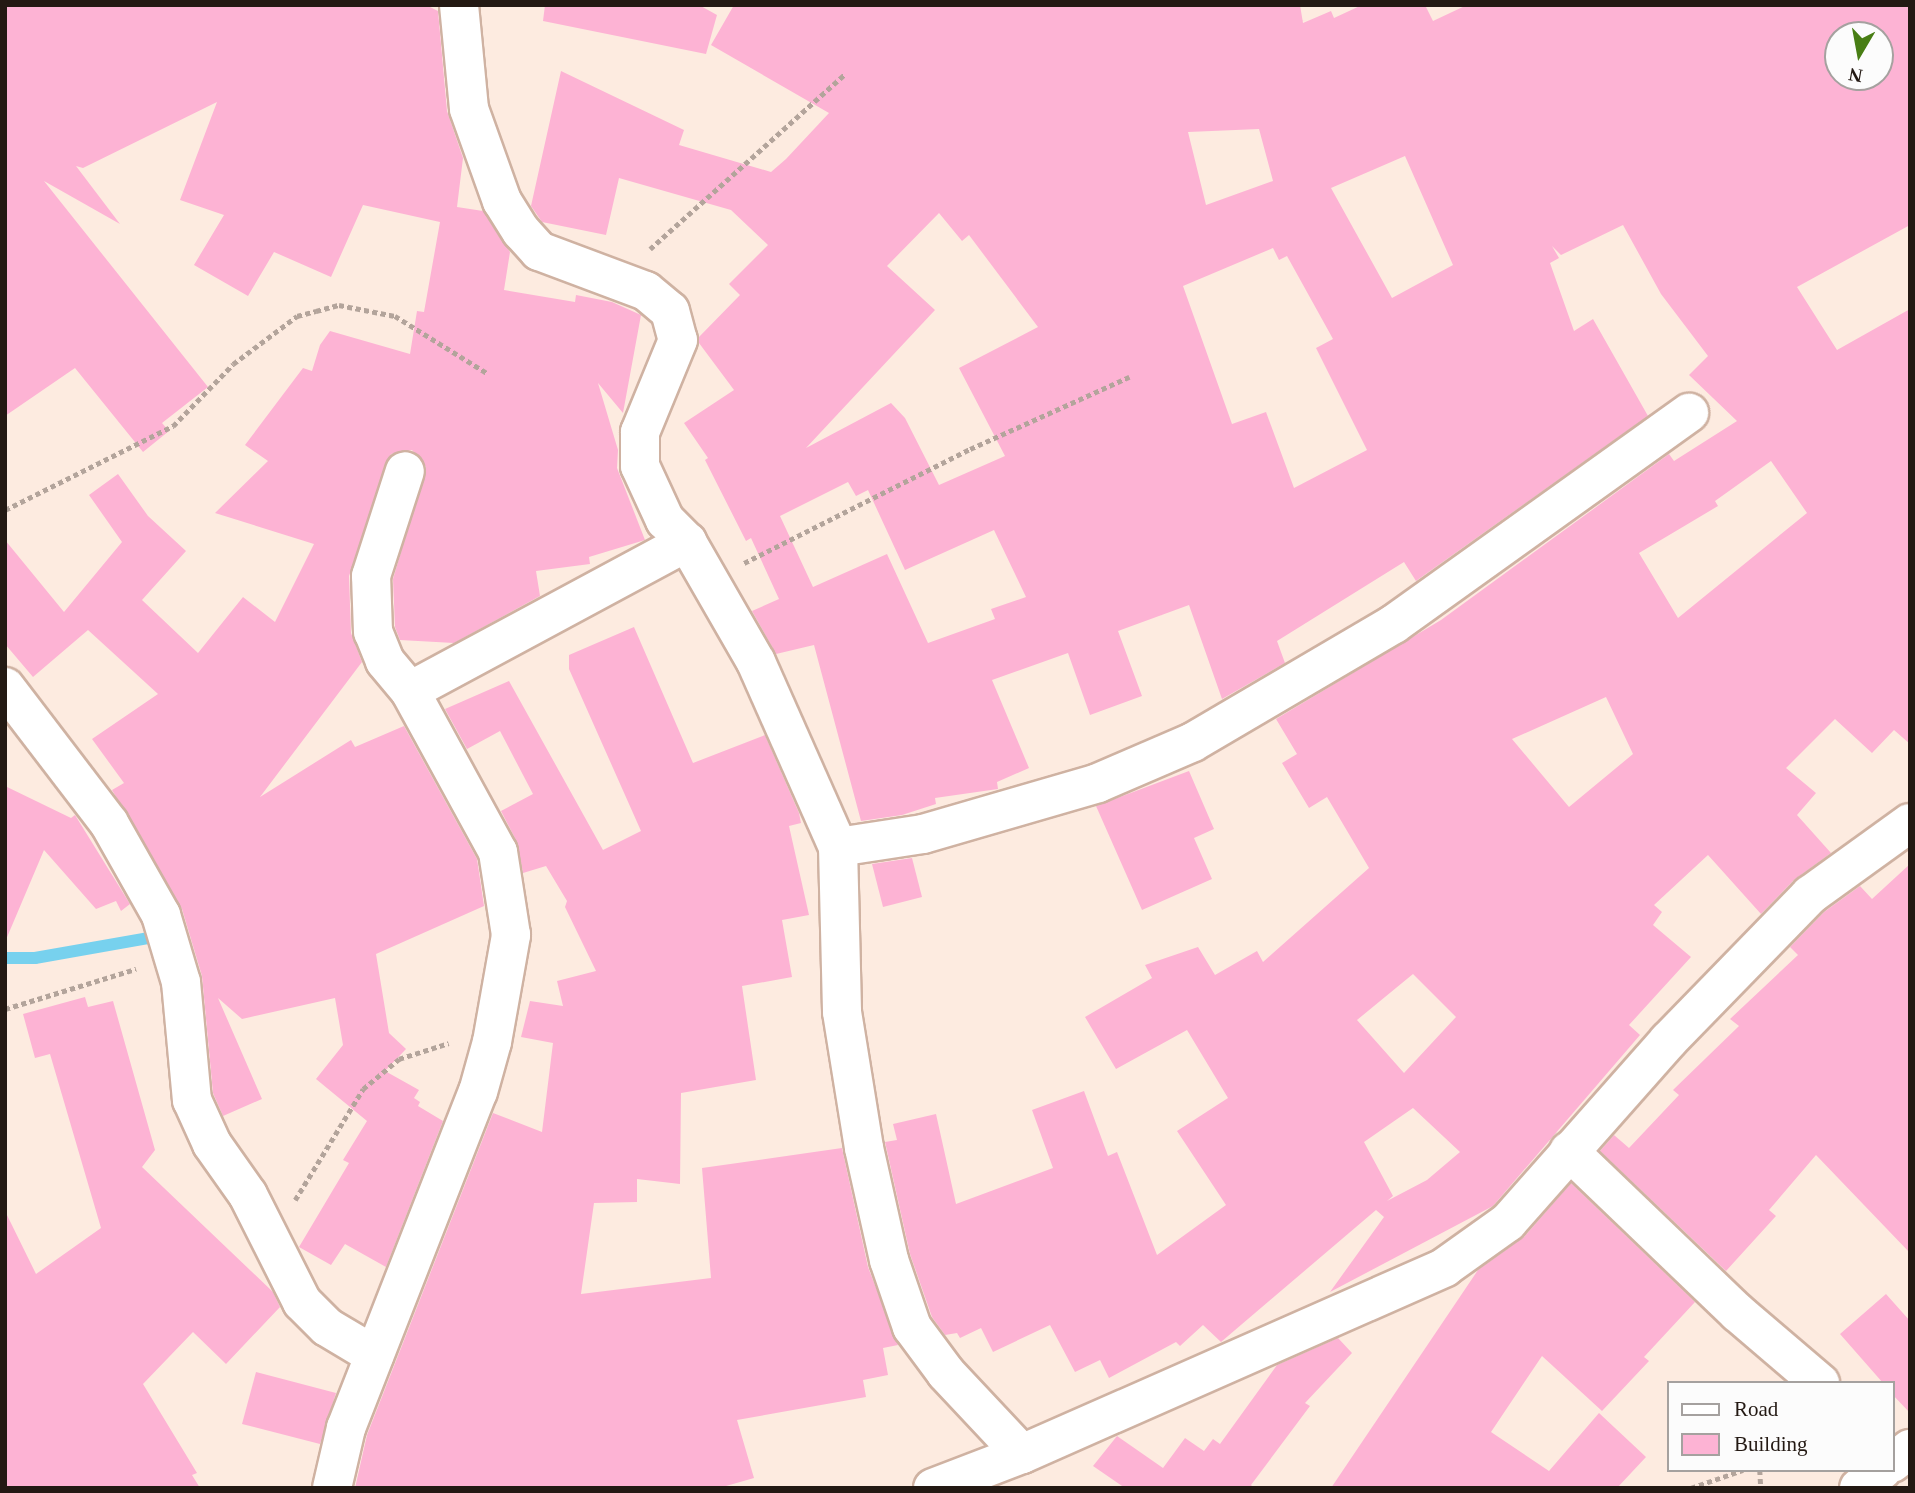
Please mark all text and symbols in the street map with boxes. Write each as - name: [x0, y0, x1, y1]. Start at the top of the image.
- north arrow: [1824, 21, 1894, 91]
- text: N: [1847, 64, 1864, 87]
- legend: [1666, 1381, 1894, 1472]
- text: Road: [1734, 1397, 1778, 1421]
- text: Building: [1734, 1432, 1808, 1456]

